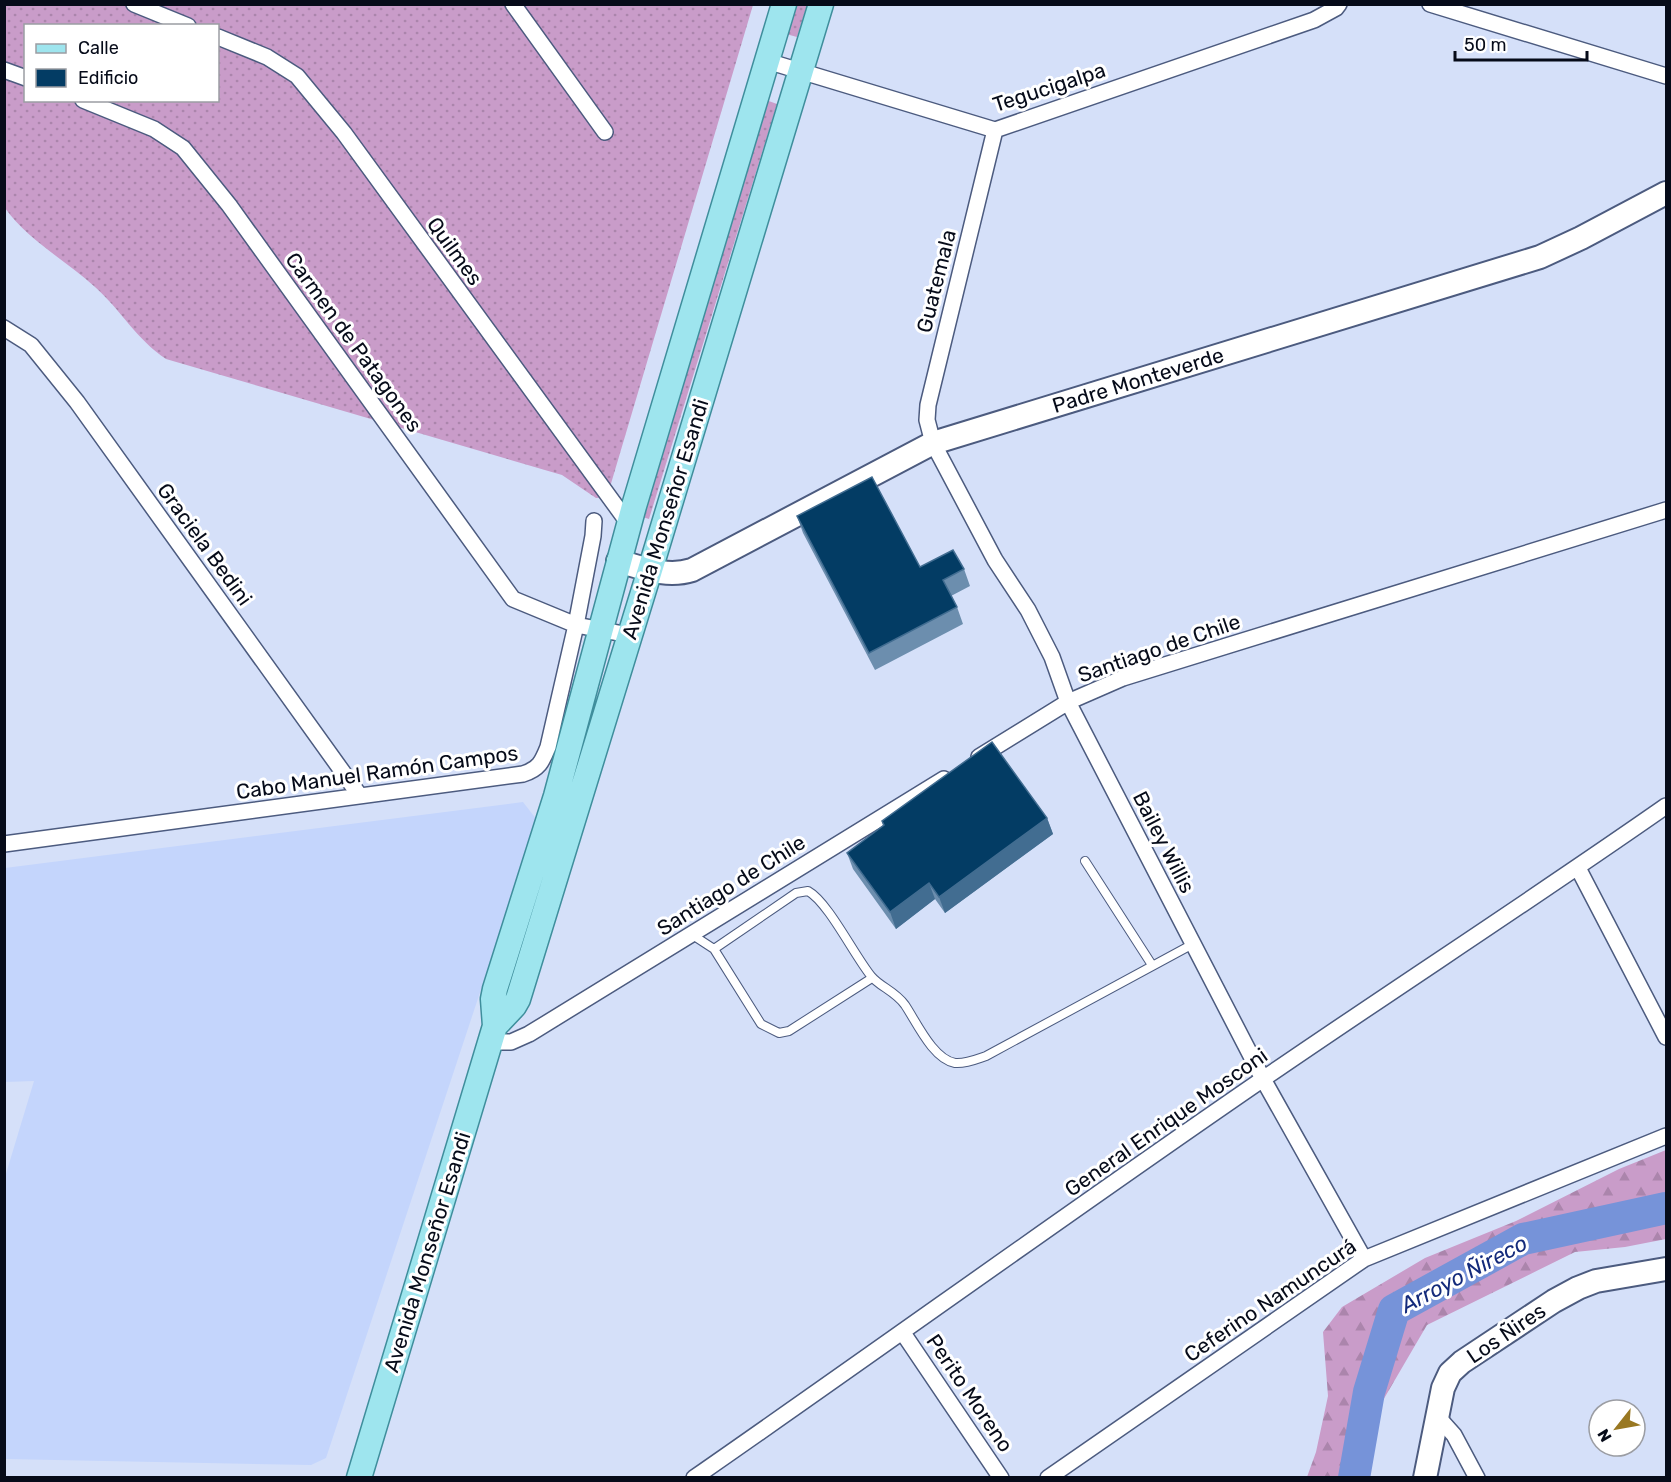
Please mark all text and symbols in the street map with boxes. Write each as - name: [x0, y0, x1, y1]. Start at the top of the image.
- legend: [24, 24, 219, 102]
- scale bar: [1455, 24, 1587, 62]
- text: 50 m: [1464, 34, 1507, 56]
- text: Calle: [78, 37, 119, 59]
- street label: Tegucigalpa: [989, 57, 1109, 117]
- text: Edificio: [78, 67, 138, 89]
- street label: Quilmes: [422, 212, 488, 290]
- street label: Guatemala: [911, 227, 961, 335]
- street label: Carmen de Patagones: [281, 247, 427, 437]
- street label: Padre Monteverde: [1049, 342, 1227, 418]
- street label: Avenida Monseñor Esandi: [616, 396, 714, 642]
- street label: Graciela Bedini: [152, 478, 258, 610]
- street label: Santiago de Chile: [1075, 609, 1243, 687]
- street label: Cabo Manuel Ramón Campos: [234, 740, 520, 804]
- street label: Bailey Willis: [1128, 787, 1200, 897]
- street label: Santiago de Chile: [652, 829, 810, 941]
- street label: General Enrique Mosconi: [1060, 1042, 1272, 1202]
- street label: Avenida Monseñor Esandi: [378, 1129, 476, 1375]
- water label: Arroyo Ñireco: [1395, 1229, 1532, 1319]
- street label: Ceferino Namuncurá: [1179, 1233, 1361, 1367]
- street label: Los Ñires: [1462, 1298, 1550, 1368]
- street label: Perito Moreno: [921, 1329, 1019, 1457]
- north arrow: [1587, 1398, 1647, 1458]
- text: N: [1593, 1426, 1616, 1445]

